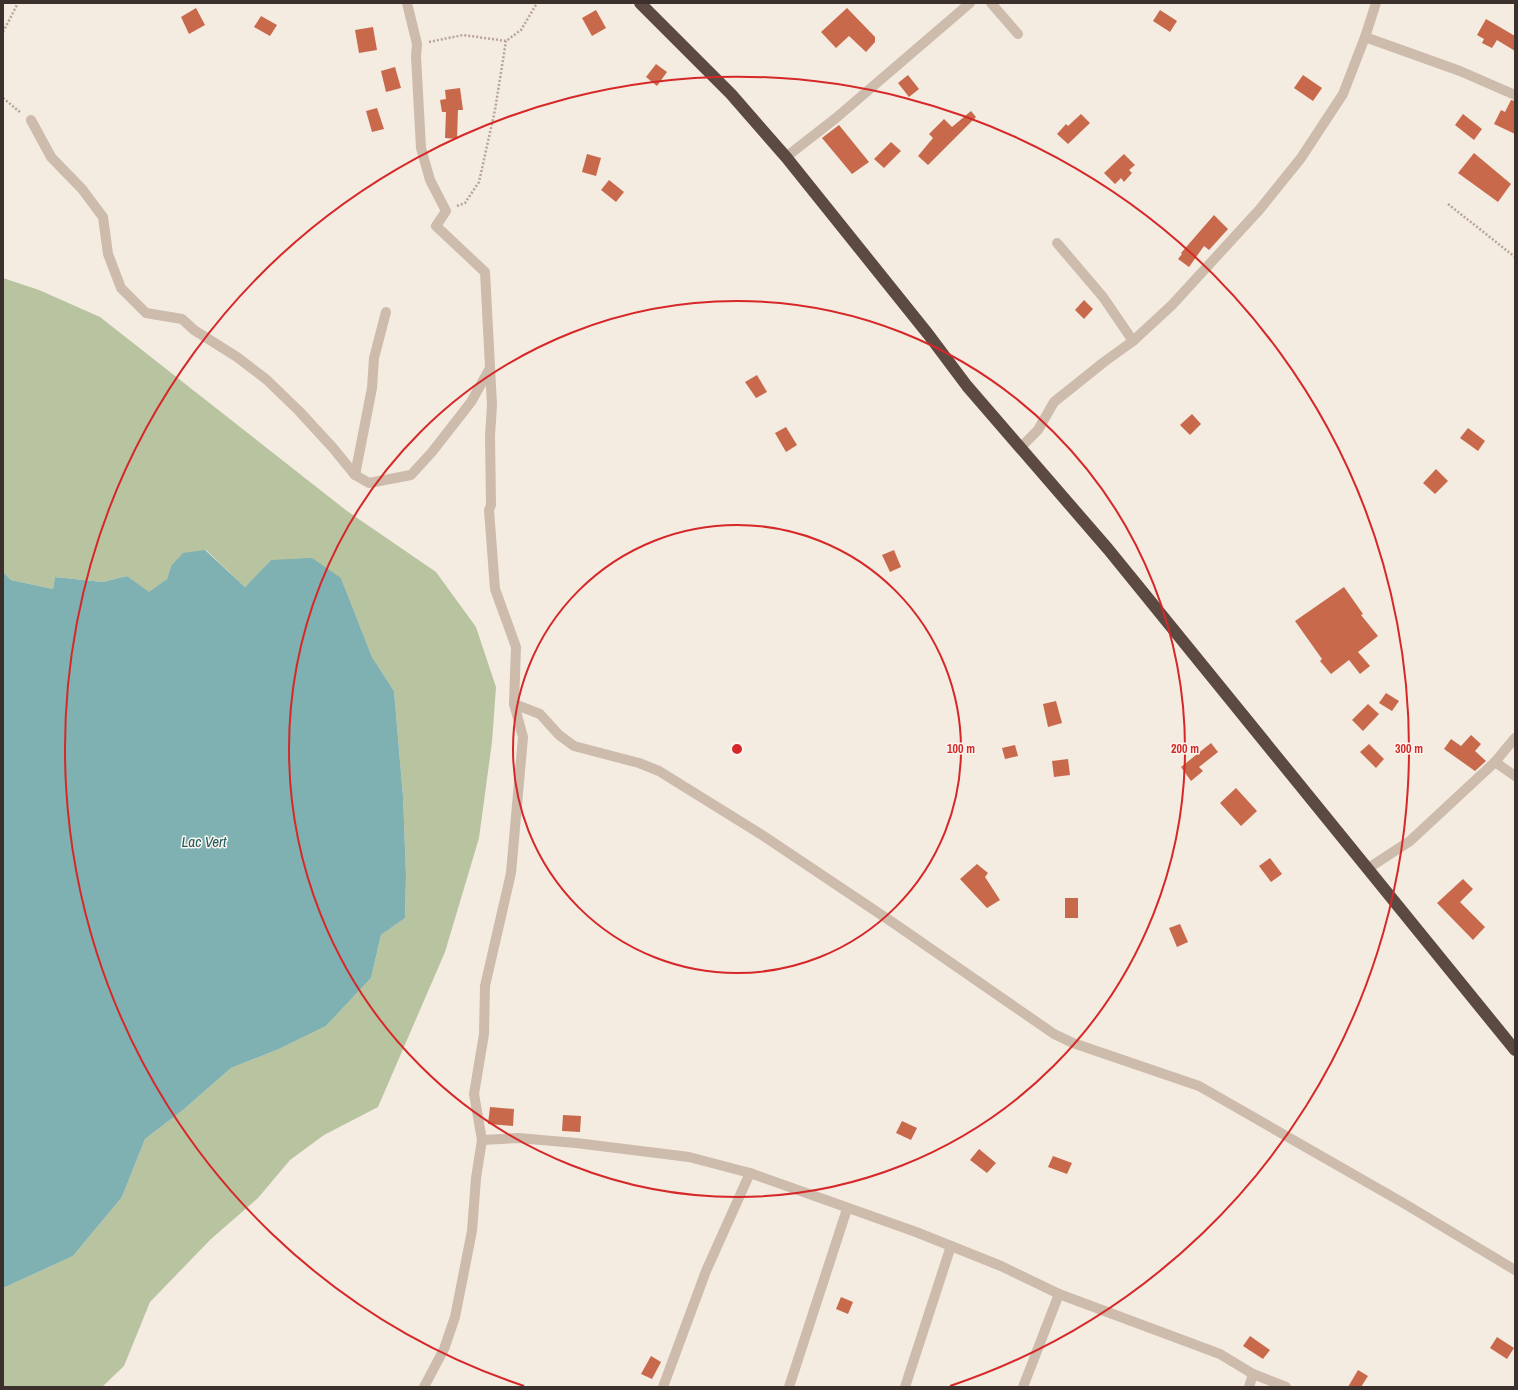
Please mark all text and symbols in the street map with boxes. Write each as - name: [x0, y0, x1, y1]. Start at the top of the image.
- text: 100 m: [947, 741, 975, 757]
- text: 200 m: [1171, 741, 1199, 757]
- text: 300 m: [1395, 741, 1423, 757]
- centre of rings: [730, 742, 744, 756]
- water label: Lac Vert: [182, 831, 227, 852]

